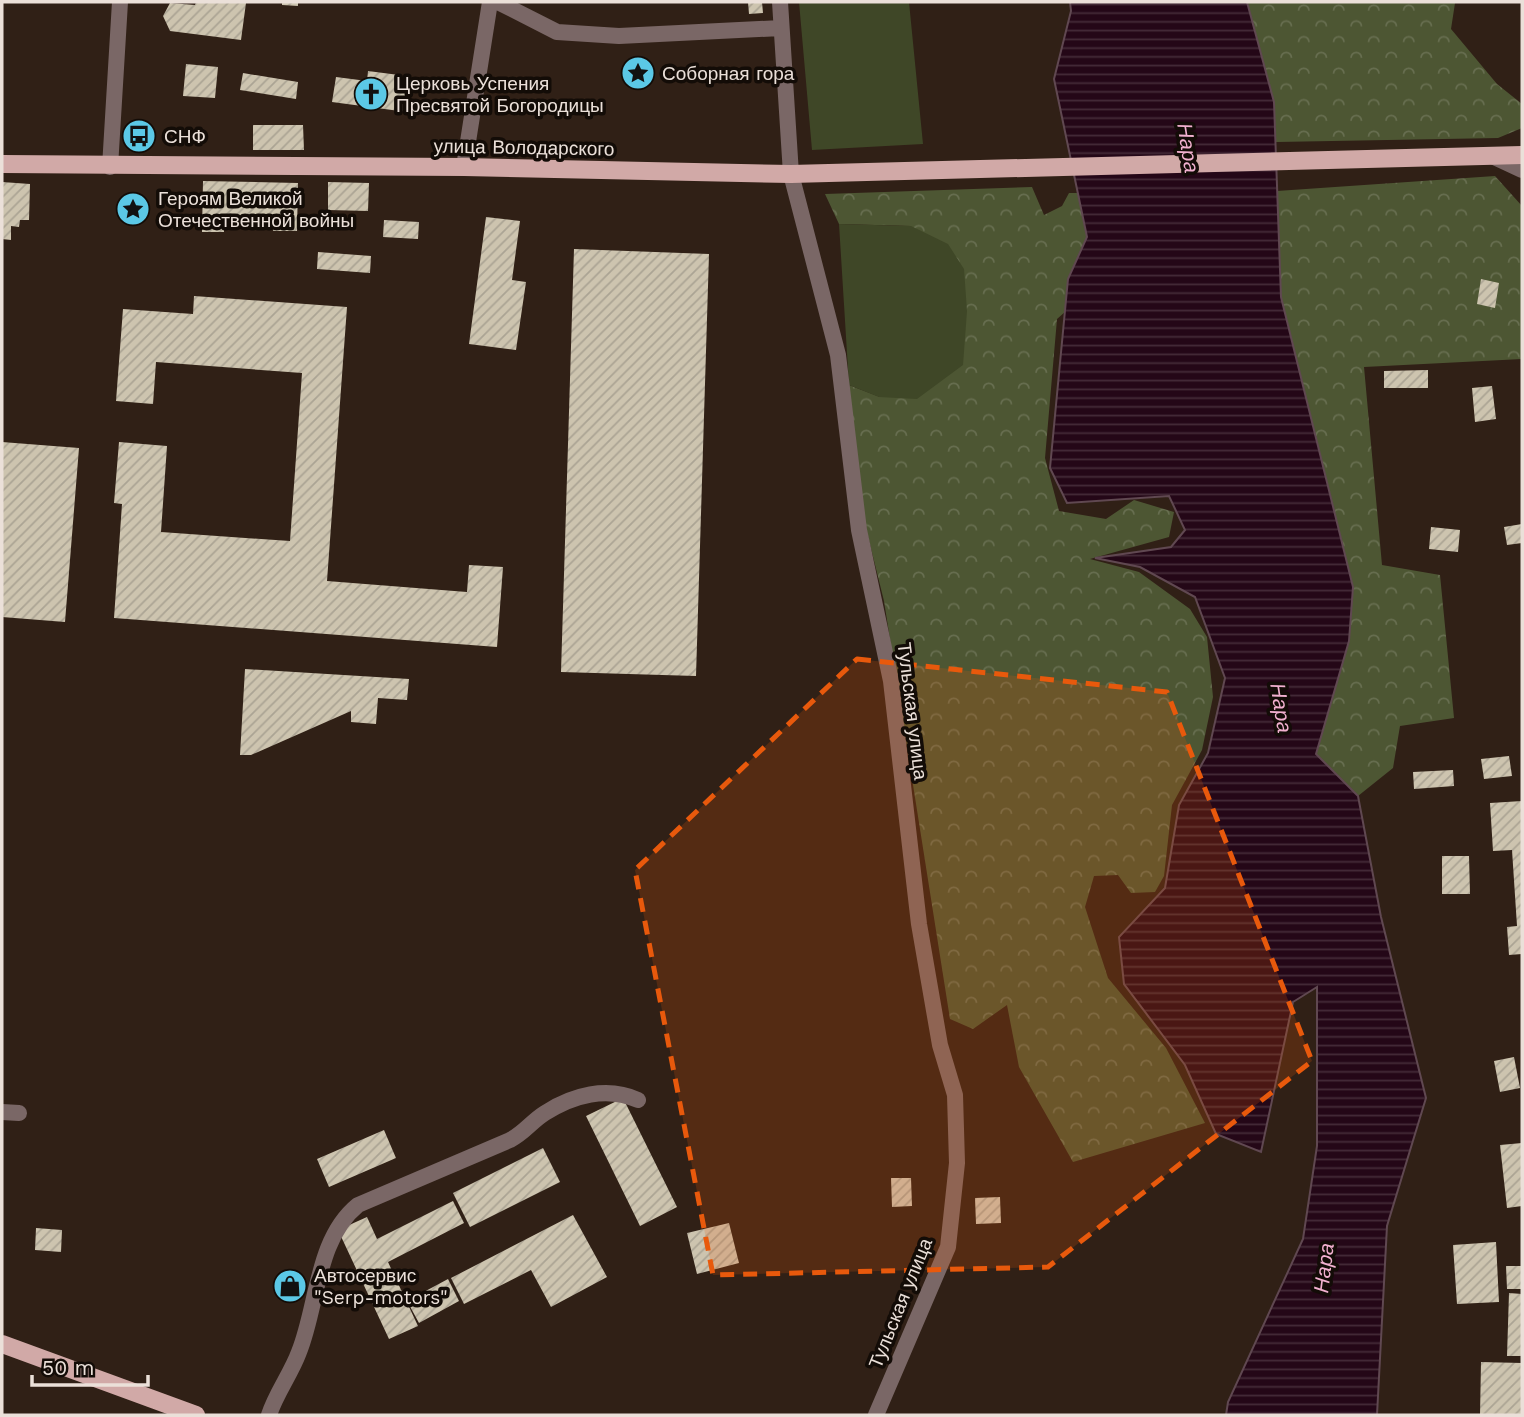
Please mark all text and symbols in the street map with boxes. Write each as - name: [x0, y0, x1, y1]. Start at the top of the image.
- place icon: Соборная гора: [619, 54, 657, 92]
- place label: Соборная гора: [662, 62, 795, 85]
- place label: Церковь Успения Пресвятой Богородицы: [396, 72, 604, 117]
- church icon: Церковь Успения Пресвятой Богородицы: [352, 75, 390, 113]
- bus stop icon: СНФ: [120, 117, 158, 155]
- water label: Нара: [1172, 121, 1205, 175]
- place label: СНФ: [164, 125, 206, 148]
- street label: улица Володарского: [433, 134, 615, 161]
- place label: Героям Великой Отечественной войны: [158, 187, 354, 232]
- place icon: Героям Великой Отечественной войны: [114, 190, 152, 228]
- street label: Тульская улица: [893, 641, 932, 782]
- water label: Нара: [1265, 681, 1298, 735]
- street label: Тульская улица: [864, 1234, 937, 1372]
- water label: Нара: [1308, 1242, 1339, 1294]
- place label: Автосервис "Serp-motors": [314, 1264, 448, 1309]
- shop icon: Автосервис "Serp-motors": [271, 1267, 309, 1305]
- scale bar: [32, 1344, 147, 1388]
- text: 50 m: [42, 1355, 94, 1380]

